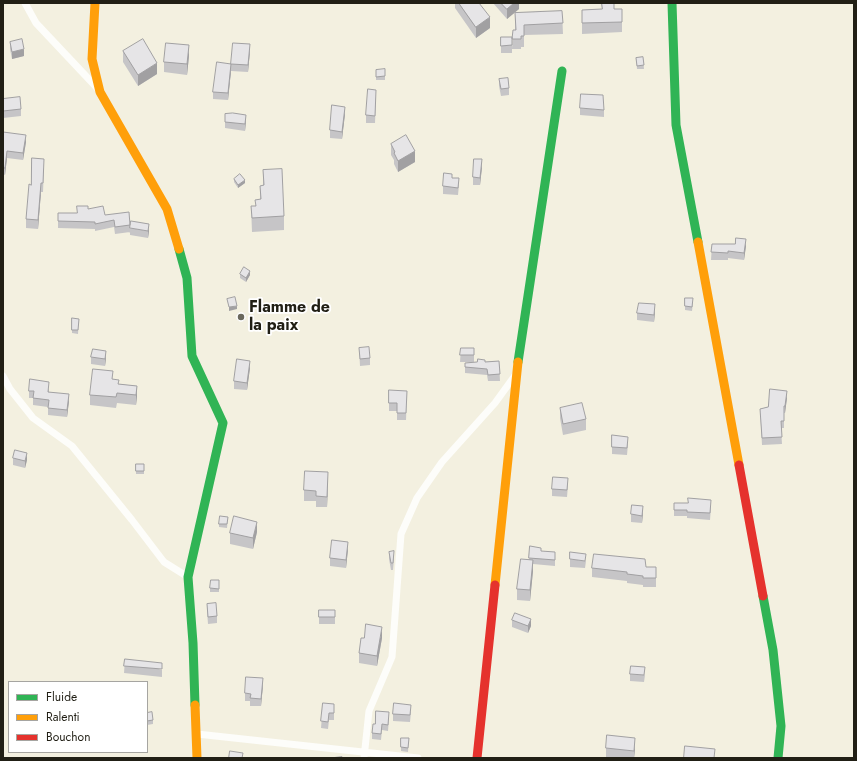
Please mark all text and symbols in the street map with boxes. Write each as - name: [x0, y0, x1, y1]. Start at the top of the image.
- place label: Flamme de la paix: [249, 298, 330, 336]
- marker: Flamme de la paix: [236, 312, 246, 322]
- legend: [8, 681, 148, 753]
- text: Fluide: [46, 688, 77, 706]
- text: Ralenti: [46, 708, 80, 726]
- text: Bouchon: [46, 728, 90, 746]

